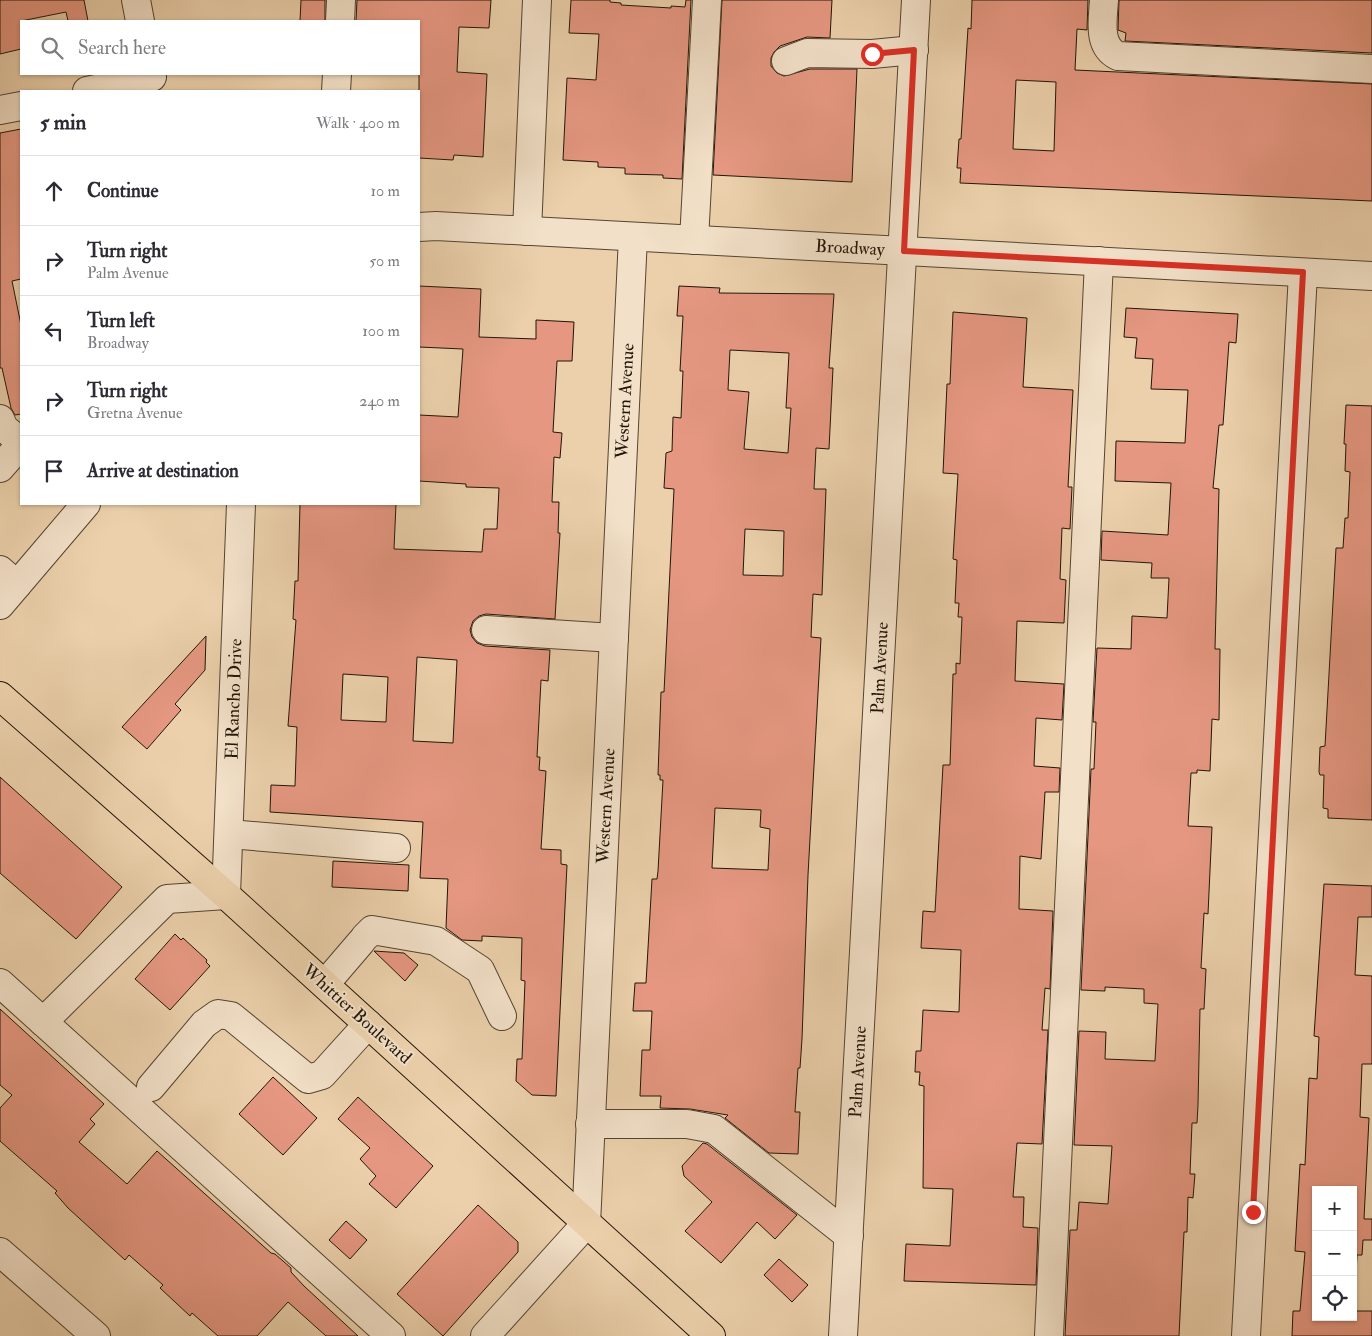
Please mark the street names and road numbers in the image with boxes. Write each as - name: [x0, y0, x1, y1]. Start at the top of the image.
- street label: Broadway: [815, 235, 886, 261]
- street label: Western Avenue: [610, 342, 640, 460]
- street label: Palm Avenue: [866, 621, 894, 715]
- street label: El Rancho Drive: [220, 638, 248, 760]
- street label: Western Avenue: [591, 747, 621, 865]
- street label: Whittier Boulevard: [297, 958, 417, 1069]
- street label: Palm Avenue: [844, 1025, 872, 1119]

